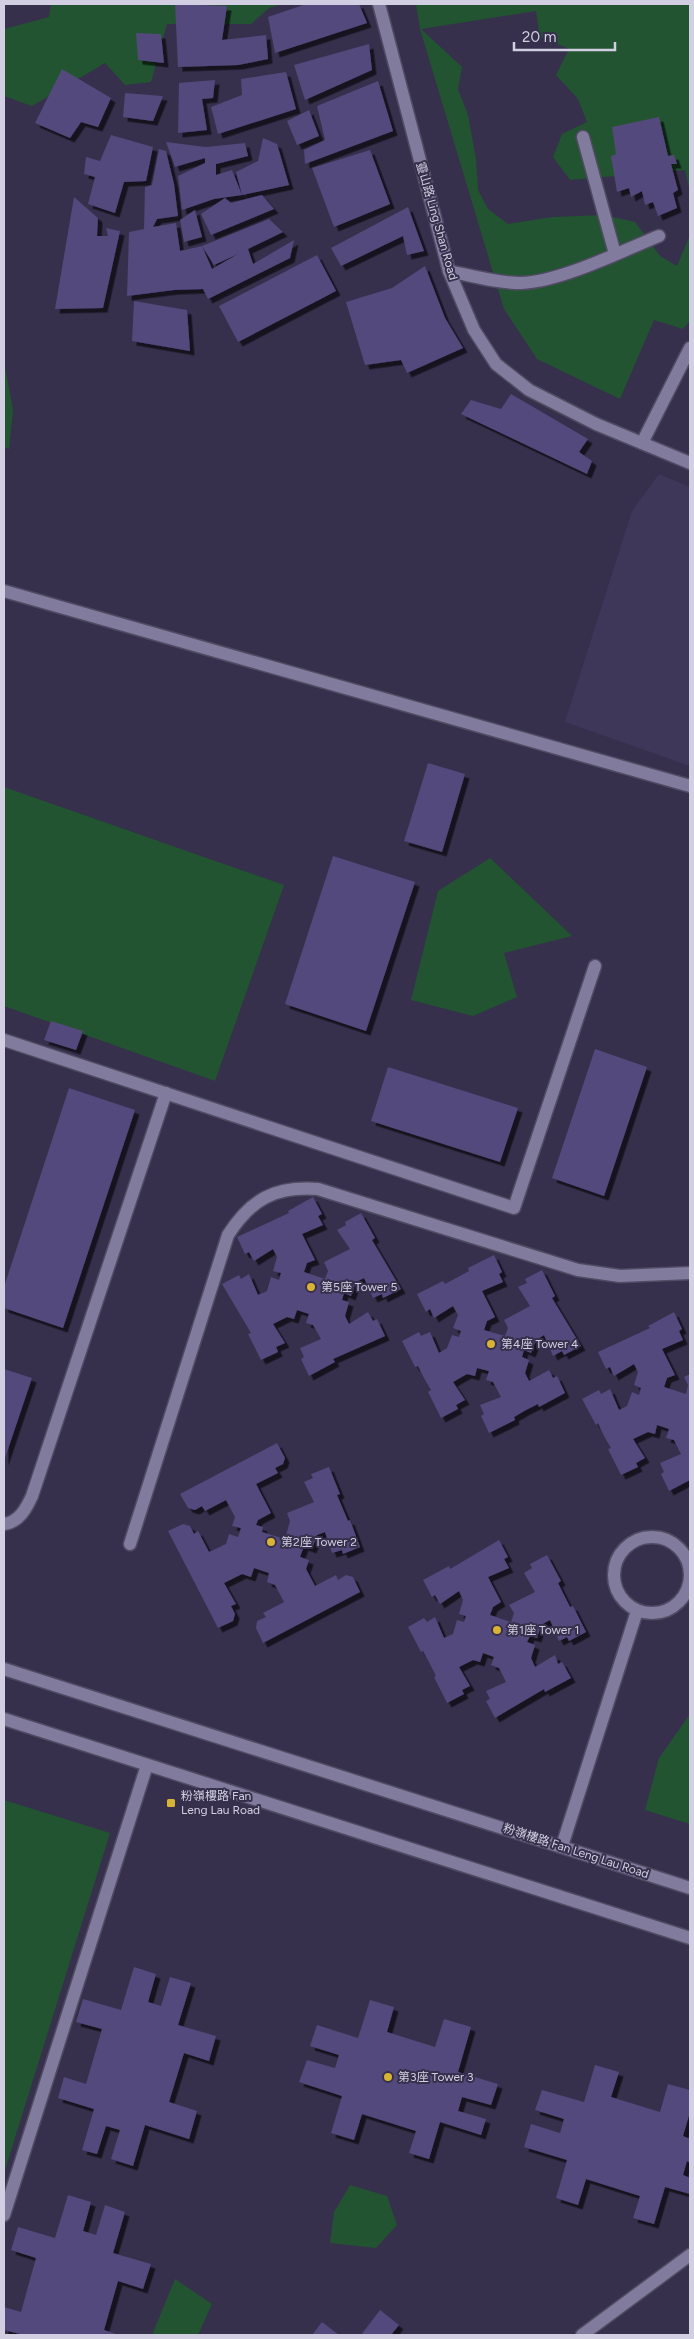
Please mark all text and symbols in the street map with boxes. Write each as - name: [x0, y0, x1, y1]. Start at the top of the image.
- scale bar: [514, 20, 615, 52]
- text: 20 m: [522, 28, 556, 46]
- street label: 靈山路 Ling Shan Road: [413, 160, 461, 282]
- place label: 第5座 Tower 5: [321, 1280, 397, 1294]
- marker: 第5座 Tower 5: [305, 1281, 317, 1293]
- place label: 第4座 Tower 4: [501, 1337, 579, 1351]
- marker: 第4座 Tower 4: [485, 1338, 497, 1350]
- place label: 第2座 Tower 2: [281, 1535, 357, 1549]
- marker: 第2座 Tower 2: [265, 1536, 277, 1548]
- place label: 第1座 Tower 1: [507, 1623, 579, 1637]
- marker: 第1座 Tower 1: [491, 1624, 503, 1636]
- place label: 粉嶺樓路 Fan Leng Lau Road: [181, 1789, 260, 1817]
- marker: 粉嶺樓路 Fan Leng Lau Road: [165, 1797, 177, 1809]
- street label: 粉嶺樓路 Fan Leng Lau Road: [501, 1821, 651, 1881]
- place label: 第3座 Tower 3: [398, 2070, 474, 2084]
- marker: 第3座 Tower 3: [382, 2071, 394, 2083]

